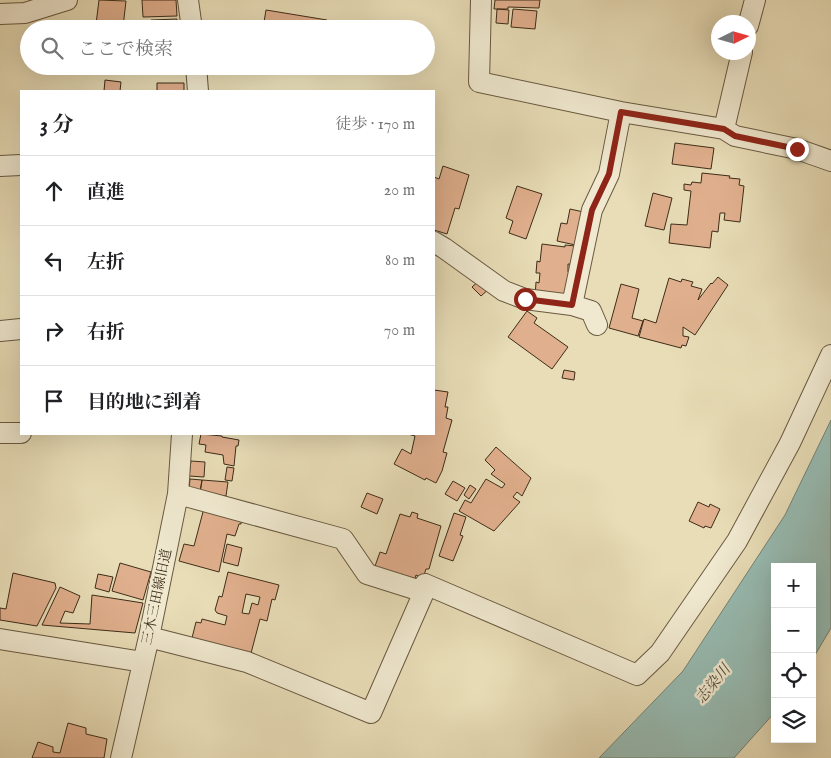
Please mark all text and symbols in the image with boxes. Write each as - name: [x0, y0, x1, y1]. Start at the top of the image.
- north arrow: [711, 15, 756, 60]
- search box: [20, 20, 435, 75]
- icon: search: [38, 34, 66, 62]
- text: ここで検索: [78, 38, 173, 62]
- text: 3 分: [40, 112, 73, 139]
- text: 徒歩 · 170 m: [335, 115, 415, 135]
- route end: [786, 138, 809, 161]
- icon: ahead: [40, 177, 68, 205]
- text: 直進: [87, 181, 125, 205]
- text: 20 m: [384, 181, 415, 201]
- icon: left: [40, 247, 68, 275]
- text: 左折: [87, 251, 125, 275]
- text: 80 m: [385, 251, 415, 271]
- route start: [514, 288, 537, 311]
- icon: right: [40, 317, 68, 345]
- text: 右折: [87, 321, 125, 345]
- text: 70 m: [384, 321, 415, 341]
- icon: arrive: [40, 387, 68, 415]
- text: 目的地に到着: [87, 391, 201, 415]
- street label: 三木三田線旧道: [138, 547, 176, 647]
- map controls: [771, 563, 816, 743]
- button: +: [771, 563, 816, 608]
- button: −: [771, 608, 816, 653]
- button: locate: [771, 653, 816, 698]
- water label: 志染川: [691, 659, 736, 707]
- button: layers: [771, 698, 816, 743]

